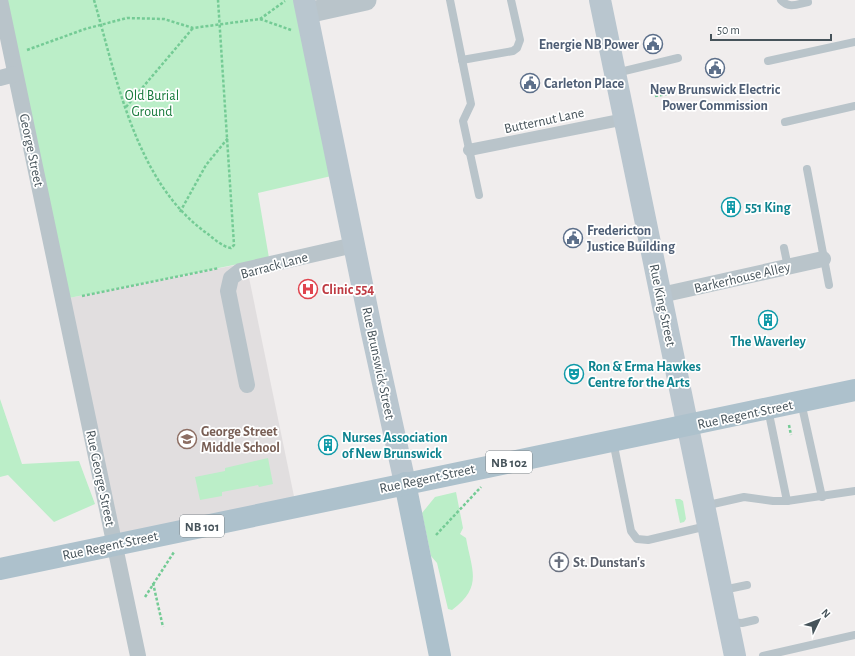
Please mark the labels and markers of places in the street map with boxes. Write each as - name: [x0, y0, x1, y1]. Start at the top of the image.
- public building icon: Energie NB Power: [642, 33, 664, 55]
- place label: Energie NB Power: [539, 38, 639, 52]
- public building icon: New Brunswick Electric Power Commission: [704, 57, 726, 79]
- public building icon: Carleton Place: [519, 72, 541, 94]
- place label: Carleton Place: [544, 77, 624, 91]
- place label: New Brunswick Electric Power Commission: [650, 83, 781, 113]
- building icon: 551 King: [720, 196, 742, 218]
- place label: 551 King: [745, 201, 791, 215]
- place label: Fredericton Justice Building: [587, 224, 676, 254]
- public building icon: Fredericton Justice Building: [562, 227, 584, 249]
- hospital icon: Clinic 554: [297, 278, 319, 300]
- place label: Clinic 554: [322, 283, 374, 297]
- building icon: The Waverley: [757, 309, 779, 331]
- place label: The Waverley: [730, 335, 807, 349]
- place label: Ron & Erma Hawkes Centre for the Arts: [588, 360, 701, 390]
- theatre icon: Ron & Erma Hawkes Centre for the Arts: [563, 363, 585, 385]
- place label: George Street Middle School: [201, 425, 280, 455]
- school or university icon: George Street Middle School: [176, 428, 198, 450]
- place label: Nurses Association of New Brunswick: [342, 431, 448, 461]
- building icon: Nurses Association of New Brunswick: [317, 434, 339, 456]
- church icon: St. Dunstan's: [548, 551, 570, 573]
- place label: St. Dunstan's: [573, 556, 645, 570]

